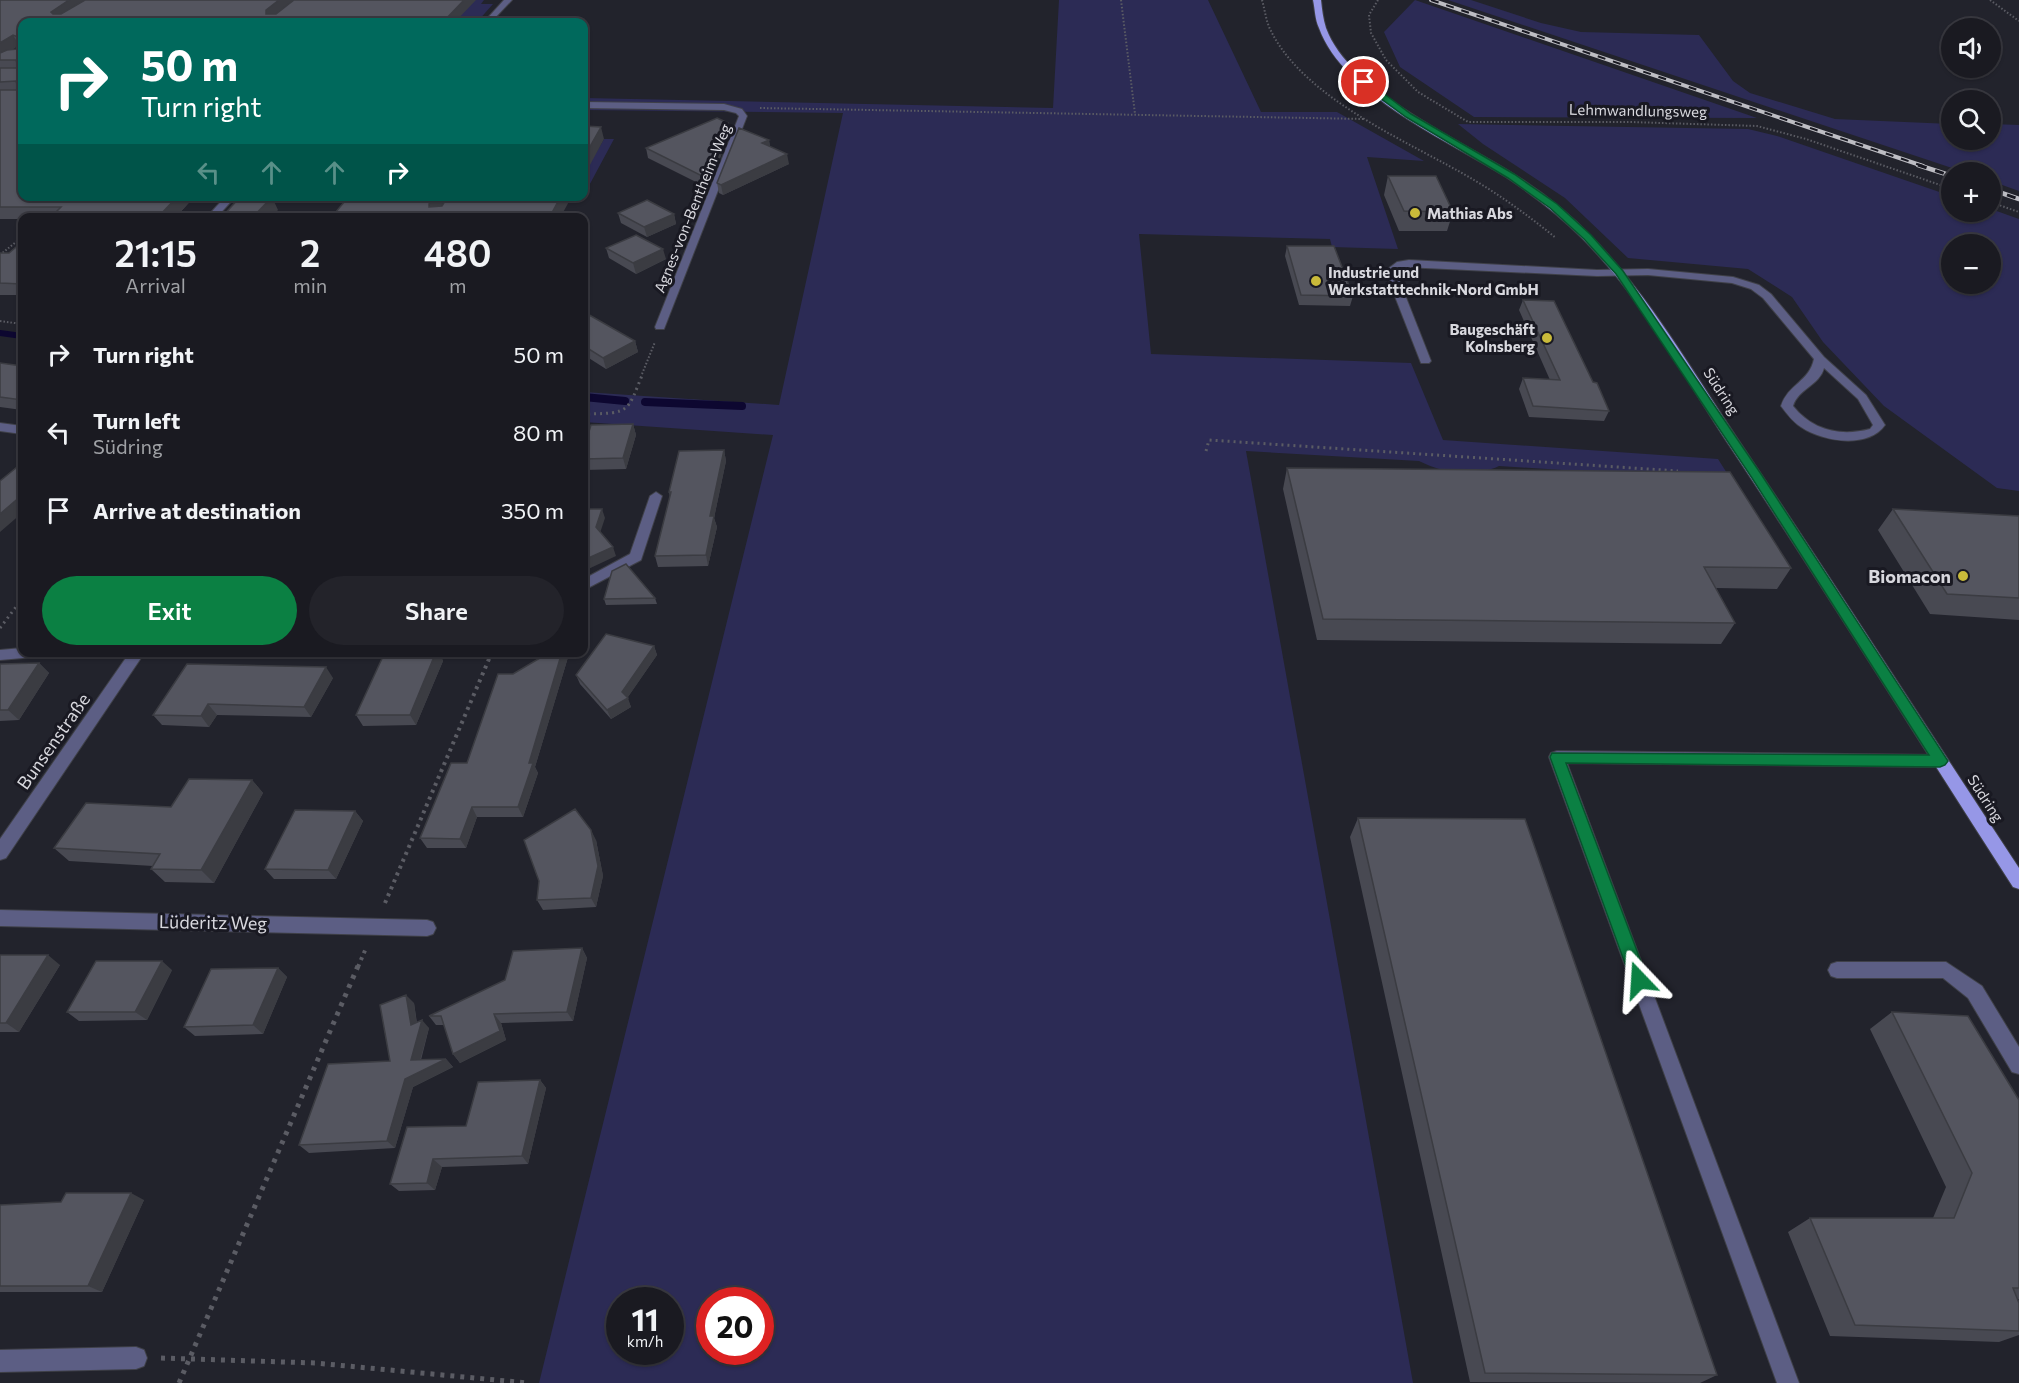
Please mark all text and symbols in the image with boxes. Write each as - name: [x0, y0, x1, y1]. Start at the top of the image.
- map controls: [1941, 18, 2001, 294]
- button: sound: [1941, 18, 2001, 78]
- text: 50 m: [141, 38, 238, 90]
- icon: right: [42, 42, 120, 120]
- pin: [1338, 56, 1389, 107]
- icon: arrive: [1347, 65, 1380, 98]
- text: Turn right: [141, 90, 261, 123]
- button: search: [1941, 90, 2001, 150]
- street label: Lehmwandlungsweg: [1569, 100, 1707, 120]
- street label: Agnes-von-Bentheim-Weg: [650, 121, 734, 295]
- icon: left: [192, 156, 225, 189]
- icon: ahead: [255, 156, 288, 189]
- icon: ahead: [318, 156, 351, 189]
- icon: right: [381, 156, 414, 189]
- button: +: [1941, 162, 2001, 222]
- place label: Mathias Abs: [1427, 204, 1513, 222]
- marker: Mathias Abs: [1408, 206, 1422, 220]
- text: 21:15: [114, 230, 197, 274]
- text: 2: [300, 230, 320, 274]
- text: 480: [424, 230, 492, 274]
- button: −: [1941, 234, 2001, 294]
- place label: Industrie und Werkstatttechnik-Nord GmbH: [1328, 263, 1539, 298]
- text: Arrival: [125, 273, 186, 297]
- text: min: [293, 273, 327, 297]
- text: m: [449, 273, 466, 297]
- marker: Industrie und Werkstatttechnik-Nord GmbH: [1309, 274, 1323, 288]
- place label: Baugeschäft Kolnsberg: [1449, 320, 1535, 355]
- marker: Baugeschäft Kolnsberg: [1540, 331, 1554, 345]
- icon: right: [42, 338, 75, 371]
- text: Turn right: [93, 341, 194, 368]
- text: 50 m: [514, 341, 564, 368]
- street label: Südring: [1700, 364, 1744, 418]
- text: Turn left: [93, 407, 180, 434]
- icon: left: [42, 416, 75, 449]
- text: 80 m: [513, 419, 564, 446]
- text: Südring: [93, 434, 163, 458]
- icon: arrive: [42, 494, 75, 527]
- text: Arrive at destination: [93, 497, 301, 524]
- text: 350 m: [501, 497, 564, 524]
- place label: Biomacon: [1868, 565, 1951, 587]
- marker: Biomacon: [1956, 569, 1970, 583]
- button: Exit: [42, 576, 297, 645]
- button: Share: [309, 576, 564, 645]
- street label: Bunsenstraße: [12, 689, 94, 793]
- street label: Südring: [1964, 771, 2008, 825]
- street label: Lüderitz Weg: [159, 910, 268, 934]
- position arrow: [1607, 948, 1671, 1012]
- speed limit sign: 20: [696, 1287, 774, 1365]
- text: 11: [631, 1300, 659, 1337]
- text: km/h: [627, 1332, 663, 1350]

